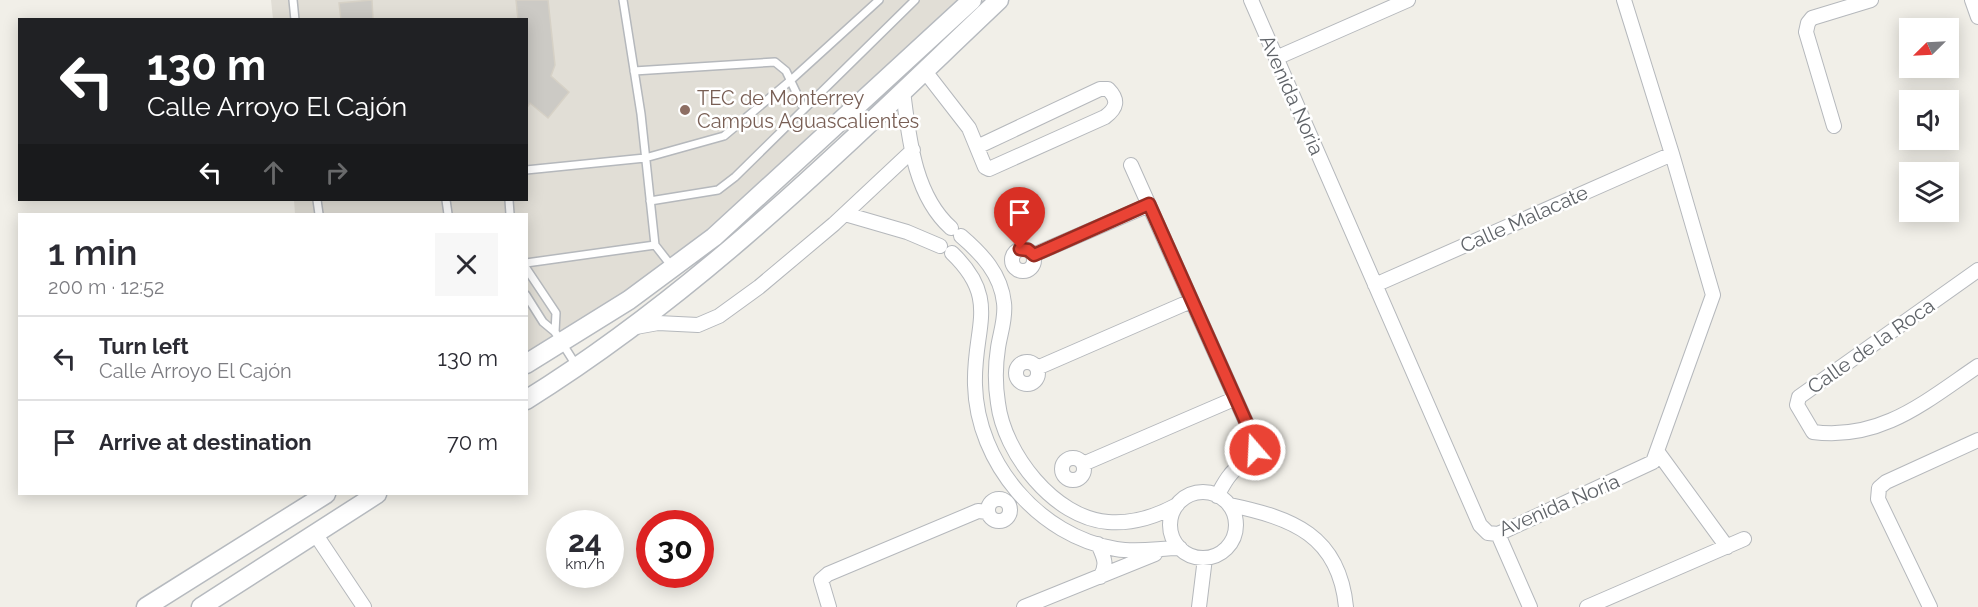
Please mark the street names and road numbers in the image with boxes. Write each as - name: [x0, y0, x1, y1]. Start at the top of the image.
- street label: Avenida Noria: [1255, 31, 1329, 159]
- street label: Calle Malacate: [1456, 180, 1592, 258]
- street label: Calle de la Roca: [1803, 293, 1939, 399]
- street label: Avenida Noria: [1495, 469, 1623, 541]

